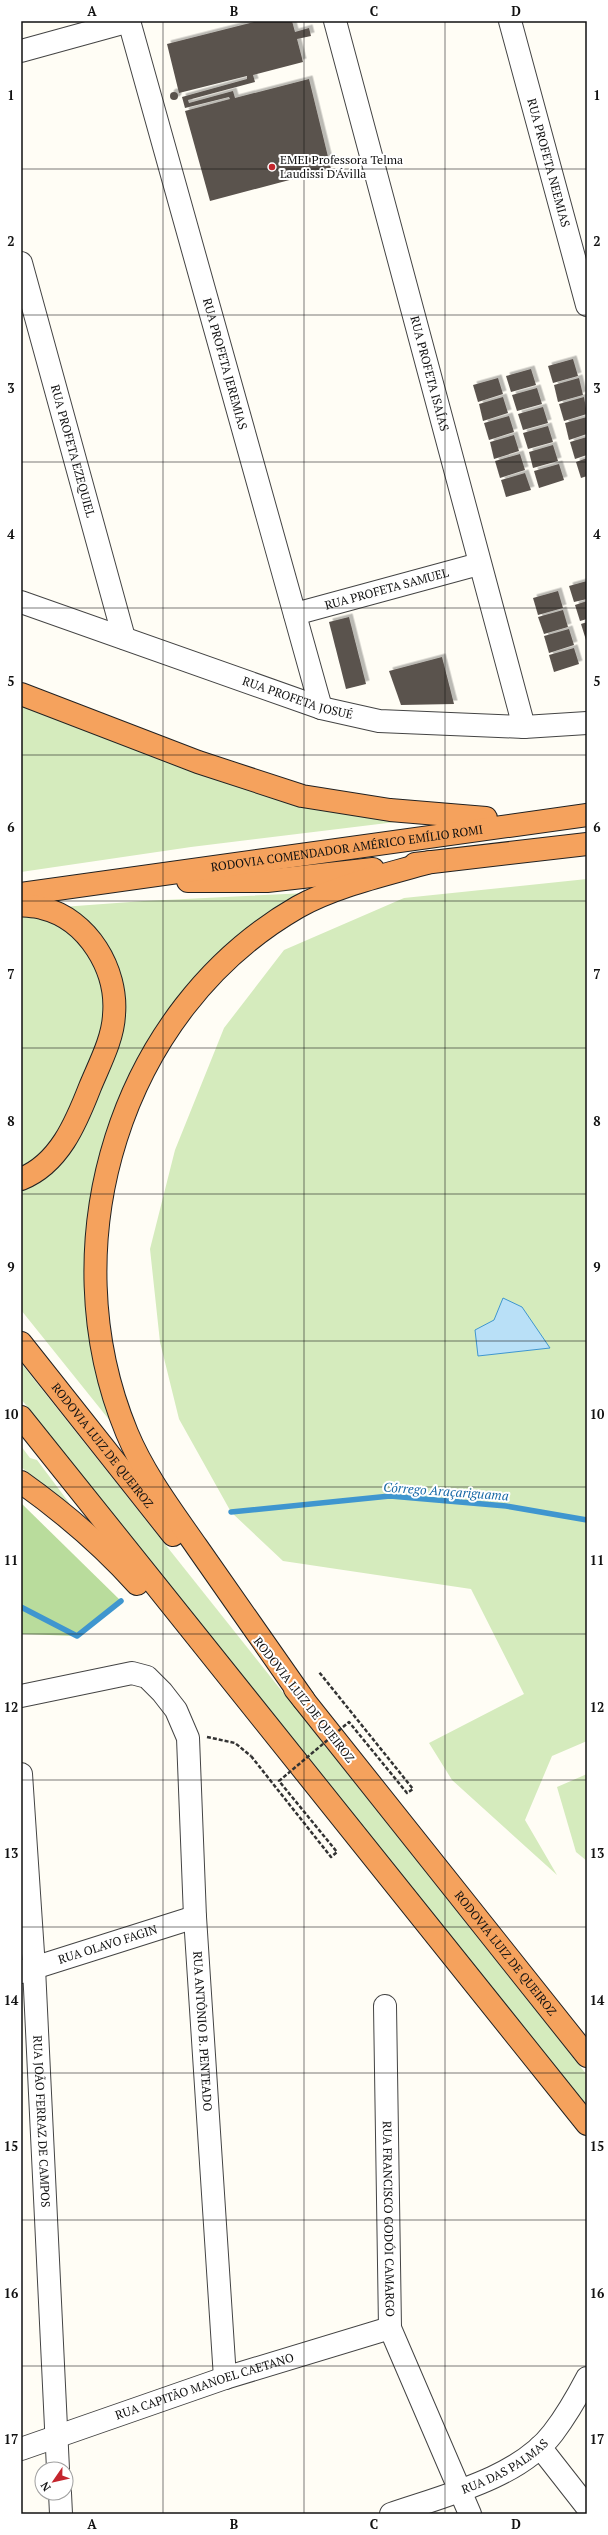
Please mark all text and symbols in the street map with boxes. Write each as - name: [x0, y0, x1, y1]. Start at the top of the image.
- text: A: [87, 2, 97, 20]
- text: B: [230, 2, 238, 20]
- text: C: [370, 2, 378, 20]
- text: D: [511, 2, 521, 20]
- text: 1: [7, 86, 15, 104]
- text: 1: [593, 86, 601, 104]
- street label: RUA PROFETA NEEMIAS: [524, 97, 574, 229]
- place label: EMEI Professora Telma Laudissi D'Ávilla: [280, 152, 403, 181]
- marker: EMEI Professora Telma Laudissi D'Ávilla: [267, 162, 277, 172]
- text: 2: [7, 232, 15, 250]
- text: 2: [593, 232, 601, 250]
- street label: RUA PROFETA JEREMIAS: [200, 296, 251, 431]
- street label: RUA PROFETA ISAÍAS: [407, 314, 452, 433]
- text: 3: [7, 379, 15, 397]
- text: 3: [593, 379, 601, 397]
- street label: RUA PROFETA EZEQUIEL: [48, 383, 99, 519]
- text: 4: [7, 525, 15, 543]
- text: 4: [593, 525, 601, 543]
- street label: RUA PROFETA SAMUEL: [323, 565, 450, 613]
- text: 5: [7, 672, 15, 690]
- text: 5: [593, 672, 601, 690]
- street label: RUA PROFETA JOSUÉ: [241, 673, 354, 722]
- text: 6: [7, 818, 15, 836]
- text: 6: [593, 818, 601, 836]
- street label: RODOVIA COMENDADOR AMÉRICO EMÍLIO ROMI: [210, 822, 484, 874]
- text: 7: [7, 965, 15, 983]
- text: 7: [593, 965, 601, 983]
- text: 8: [7, 1112, 15, 1130]
- text: 8: [593, 1112, 601, 1130]
- text: 9: [7, 1258, 15, 1276]
- text: 9: [593, 1258, 601, 1276]
- street label: RODOVIA LUIZ DE QUEIROZ: [49, 1380, 157, 1511]
- text: 10: [4, 1405, 19, 1423]
- text: 10: [590, 1405, 605, 1423]
- water label: Córrego Araçariguama: [383, 1478, 509, 1504]
- text: 11: [4, 1551, 18, 1569]
- text: 11: [590, 1551, 604, 1569]
- street label: RODOVIA LUIZ DE QUEIROZ: [251, 1634, 358, 1765]
- text: 12: [4, 1698, 18, 1716]
- text: 12: [590, 1698, 604, 1716]
- text: 13: [4, 1844, 18, 1862]
- text: 13: [590, 1844, 604, 1862]
- street label: RODOVIA LUIZ DE QUEIROZ: [452, 1888, 560, 2019]
- street label: RUA OLAVO FAGIN: [56, 1921, 159, 1967]
- street label: RUA ANTÔNIO B. PENTEADO: [190, 1951, 216, 2112]
- text: 14: [4, 1991, 19, 2009]
- text: 14: [590, 1991, 605, 2009]
- street label: RUA JOÃO FERRAZ DE CAMPOS: [30, 2035, 53, 2208]
- street label: RUA FRANCISCO GODÓI CAMARGO: [380, 2121, 398, 2317]
- text: 15: [4, 2137, 18, 2155]
- text: 15: [590, 2137, 604, 2155]
- text: 16: [4, 2284, 18, 2302]
- text: 16: [590, 2284, 604, 2302]
- street label: RUA CAPITÃO MANOEL CAETANO: [113, 2350, 296, 2423]
- text: 17: [4, 2430, 18, 2448]
- text: 17: [590, 2430, 604, 2448]
- street label: RUA DAS PALMAS: [459, 2436, 551, 2497]
- north arrow: [34, 2461, 74, 2501]
- text: N: [37, 2479, 54, 2494]
- text: A: [87, 2515, 97, 2533]
- text: B: [230, 2515, 238, 2533]
- text: C: [370, 2515, 378, 2533]
- text: D: [511, 2515, 521, 2533]

